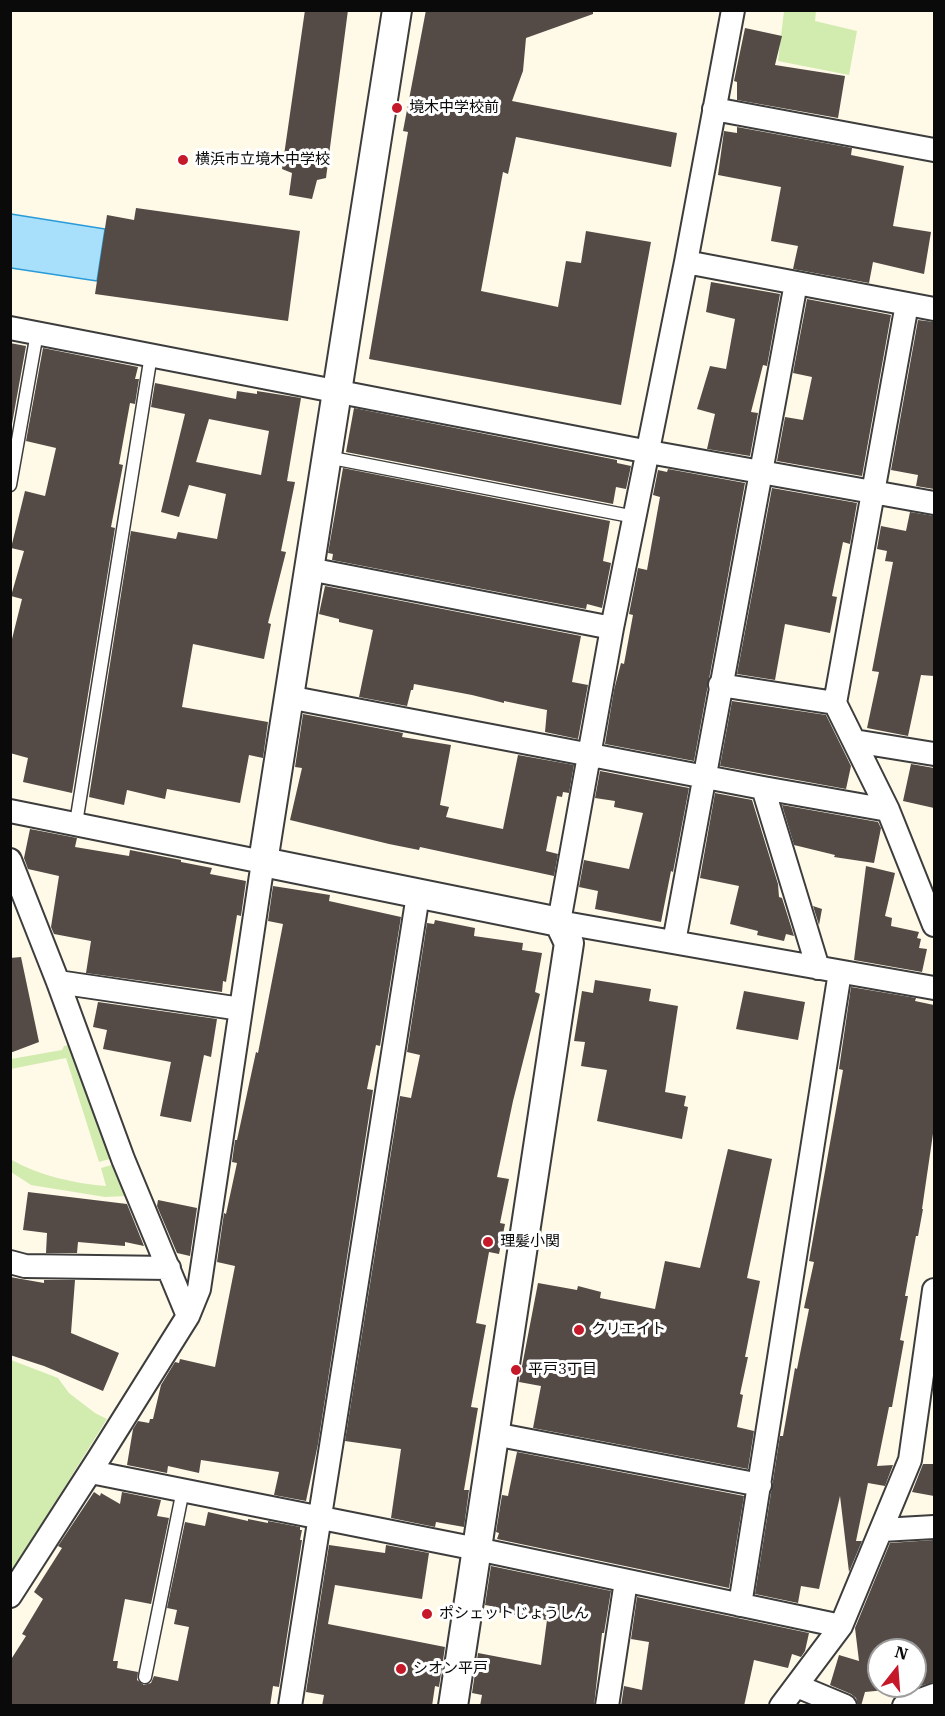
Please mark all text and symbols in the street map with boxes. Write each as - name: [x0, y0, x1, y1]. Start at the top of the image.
- place label: 境木中学校前: [409, 99, 499, 117]
- marker: 境木中学校前: [390, 101, 404, 115]
- place label: 横浜市立境木中学校: [195, 151, 330, 169]
- marker: 横浜市立境木中学校: [176, 153, 190, 167]
- place label: 理髪小関: [500, 1233, 560, 1251]
- marker: 理髪小関: [481, 1235, 495, 1249]
- place label: クリエイト: [591, 1321, 666, 1339]
- marker: クリエイト: [572, 1323, 586, 1337]
- place label: 平戸3丁目: [528, 1361, 597, 1379]
- marker: 平戸3丁目: [509, 1363, 523, 1377]
- place label: ポシェットじょうしん: [439, 1605, 589, 1623]
- marker: ポシェットじょうしん: [420, 1607, 434, 1621]
- north arrow: [867, 1638, 927, 1698]
- text: N: [893, 1641, 911, 1664]
- place label: シオン平戸: [413, 1660, 488, 1678]
- marker: シオン平戸: [394, 1662, 408, 1676]

